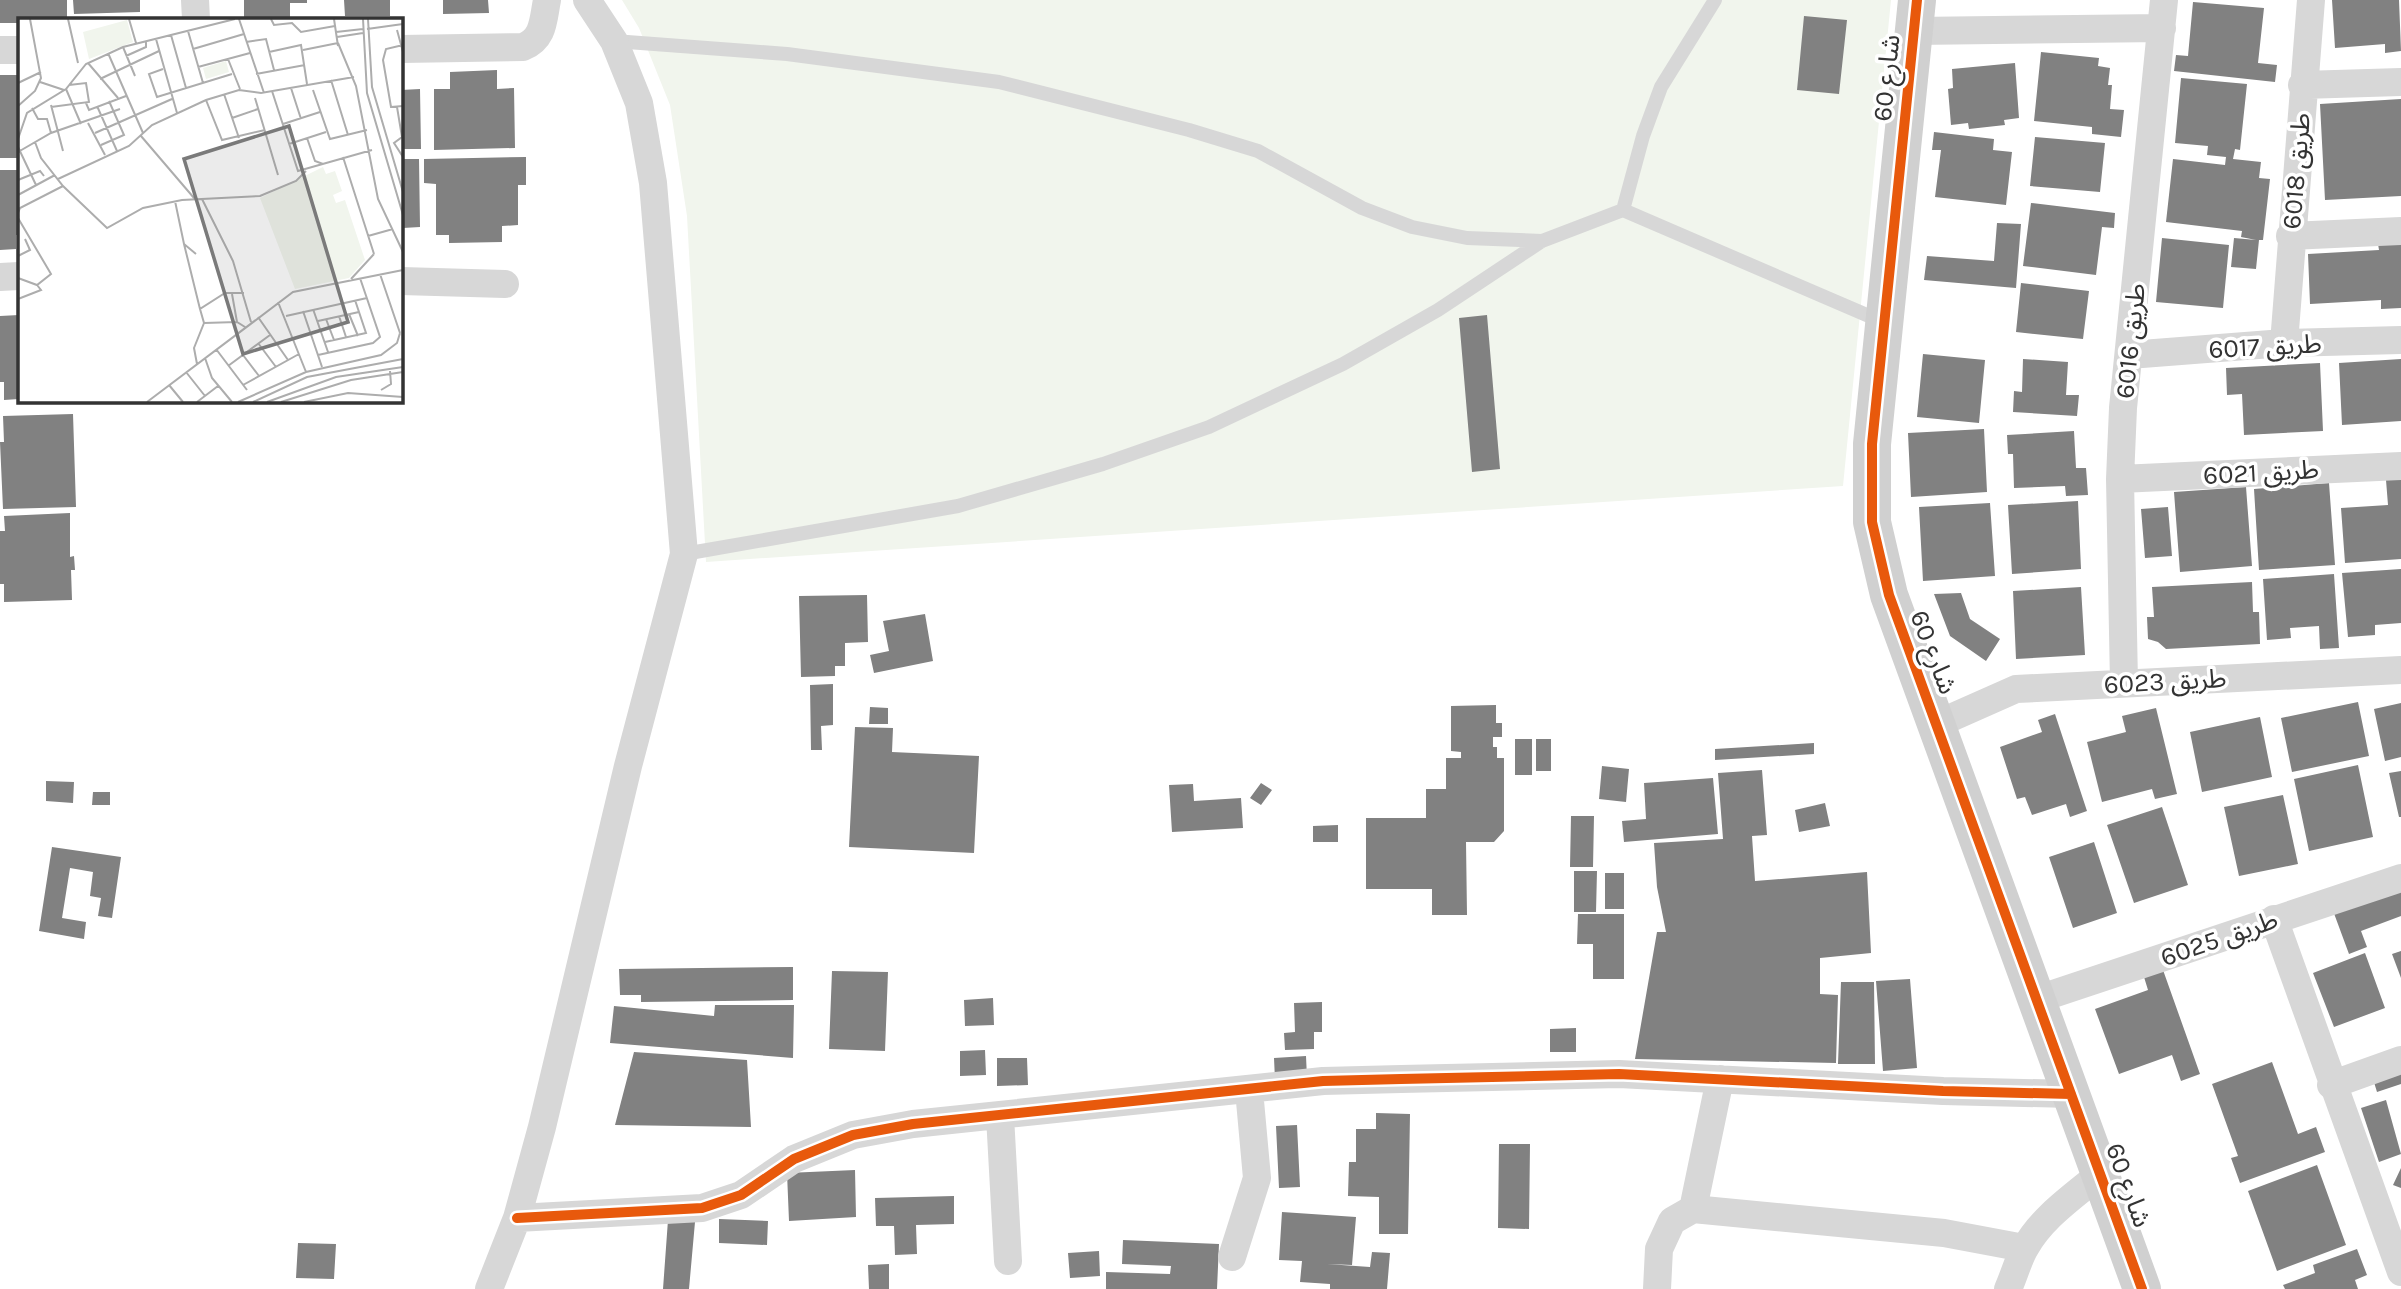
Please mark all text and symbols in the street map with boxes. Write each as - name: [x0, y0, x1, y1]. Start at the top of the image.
- inset map: [18, 18, 402, 402]
- street label: شارع 60: [1867, 33, 1909, 123]
- street label: طريق 6018: [2276, 111, 2317, 231]
- street label: طريق 6016: [2109, 282, 2152, 400]
- street label: طريق 6017: [2208, 328, 2322, 365]
- street label: طريق 6021: [2202, 454, 2320, 491]
- street label: شارع 60: [1901, 606, 1964, 700]
- street label: طريق 6023: [2103, 663, 2227, 700]
- street label: طريق 6025: [2156, 904, 2282, 973]
- street label: شارع 60: [2096, 1139, 2158, 1232]

